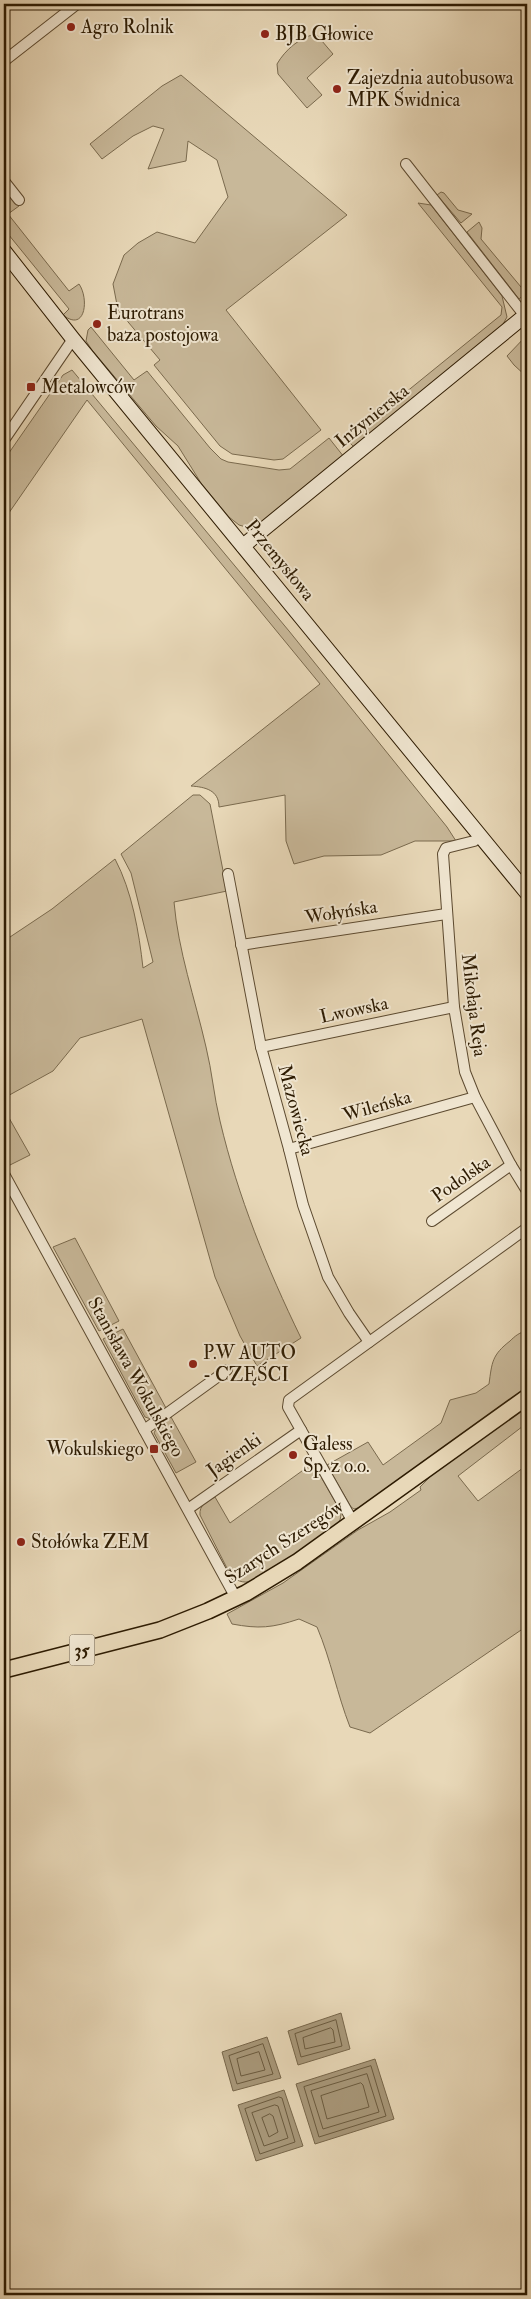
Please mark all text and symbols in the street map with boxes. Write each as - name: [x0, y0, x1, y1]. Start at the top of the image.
- place label: Agro Rolnik: [80, 15, 174, 39]
- marker: Agro Rolnik: [65, 21, 77, 33]
- place label: BJB Głowice: [275, 22, 374, 46]
- marker: BJB Głowice: [259, 28, 271, 40]
- place label: Zajezdnia autobusowa MPK Świdnica: [347, 66, 514, 112]
- marker: Zajezdnia autobusowa MPK Świdnica: [331, 83, 343, 95]
- place label: Eurotrans baza postojowa: [107, 301, 219, 348]
- marker: Eurotrans baza postojowa: [91, 318, 103, 330]
- place label: Metalowców: [41, 375, 135, 399]
- street label: Inżynierska: [330, 379, 414, 453]
- marker: Metalowców: [25, 381, 37, 393]
- street label: Przemysłowa: [240, 514, 320, 606]
- street label: Wołyńska: [302, 894, 379, 930]
- street label: Mikołaja Reja: [456, 952, 492, 1058]
- street label: Lwowska: [318, 991, 391, 1029]
- street label: Mazowiecka: [272, 1062, 320, 1158]
- street label: Wileńska: [339, 1085, 414, 1127]
- street label: Podolska: [427, 1150, 495, 1208]
- street label: Stanisława Wokulskiego: [83, 1293, 189, 1461]
- place label: P.W AUTO - CZĘŚCI: [203, 1341, 296, 1387]
- marker: P.W AUTO - CZĘŚCI: [187, 1358, 199, 1370]
- street label: Jagienki: [201, 1428, 266, 1483]
- place label: Galess Sp. z o.o.: [303, 1432, 370, 1479]
- place label: Wokulskiego: [47, 1438, 144, 1460]
- marker: Wokulskiego: [148, 1443, 160, 1455]
- marker: Galess Sp. z o.o.: [287, 1449, 299, 1461]
- street label: Szarych Szeregów: [220, 1494, 348, 1589]
- place label: Stołówka ZEM: [31, 1530, 149, 1554]
- marker: Stołówka ZEM: [15, 1536, 27, 1548]
- road number: 35: [70, 1634, 94, 1666]

